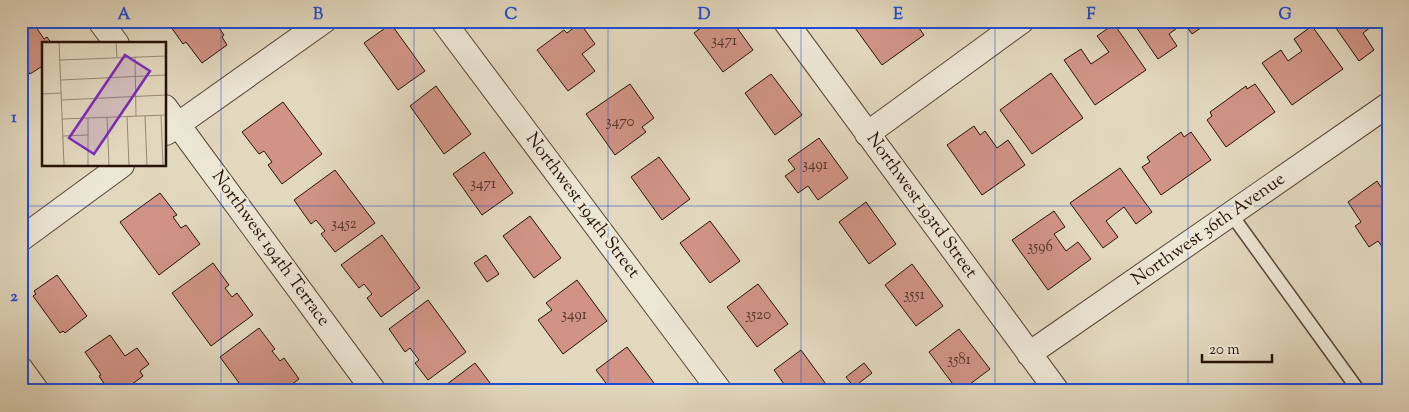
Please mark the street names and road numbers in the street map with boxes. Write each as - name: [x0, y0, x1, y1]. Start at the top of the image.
- street label: Northwest 194th Street: [519, 128, 645, 284]
- street label: Northwest 193rd Street: [859, 128, 983, 284]
- street label: Northwest 194th Terrace: [204, 166, 336, 332]
- street label: Northwest 36th Avenue: [1127, 167, 1291, 293]

